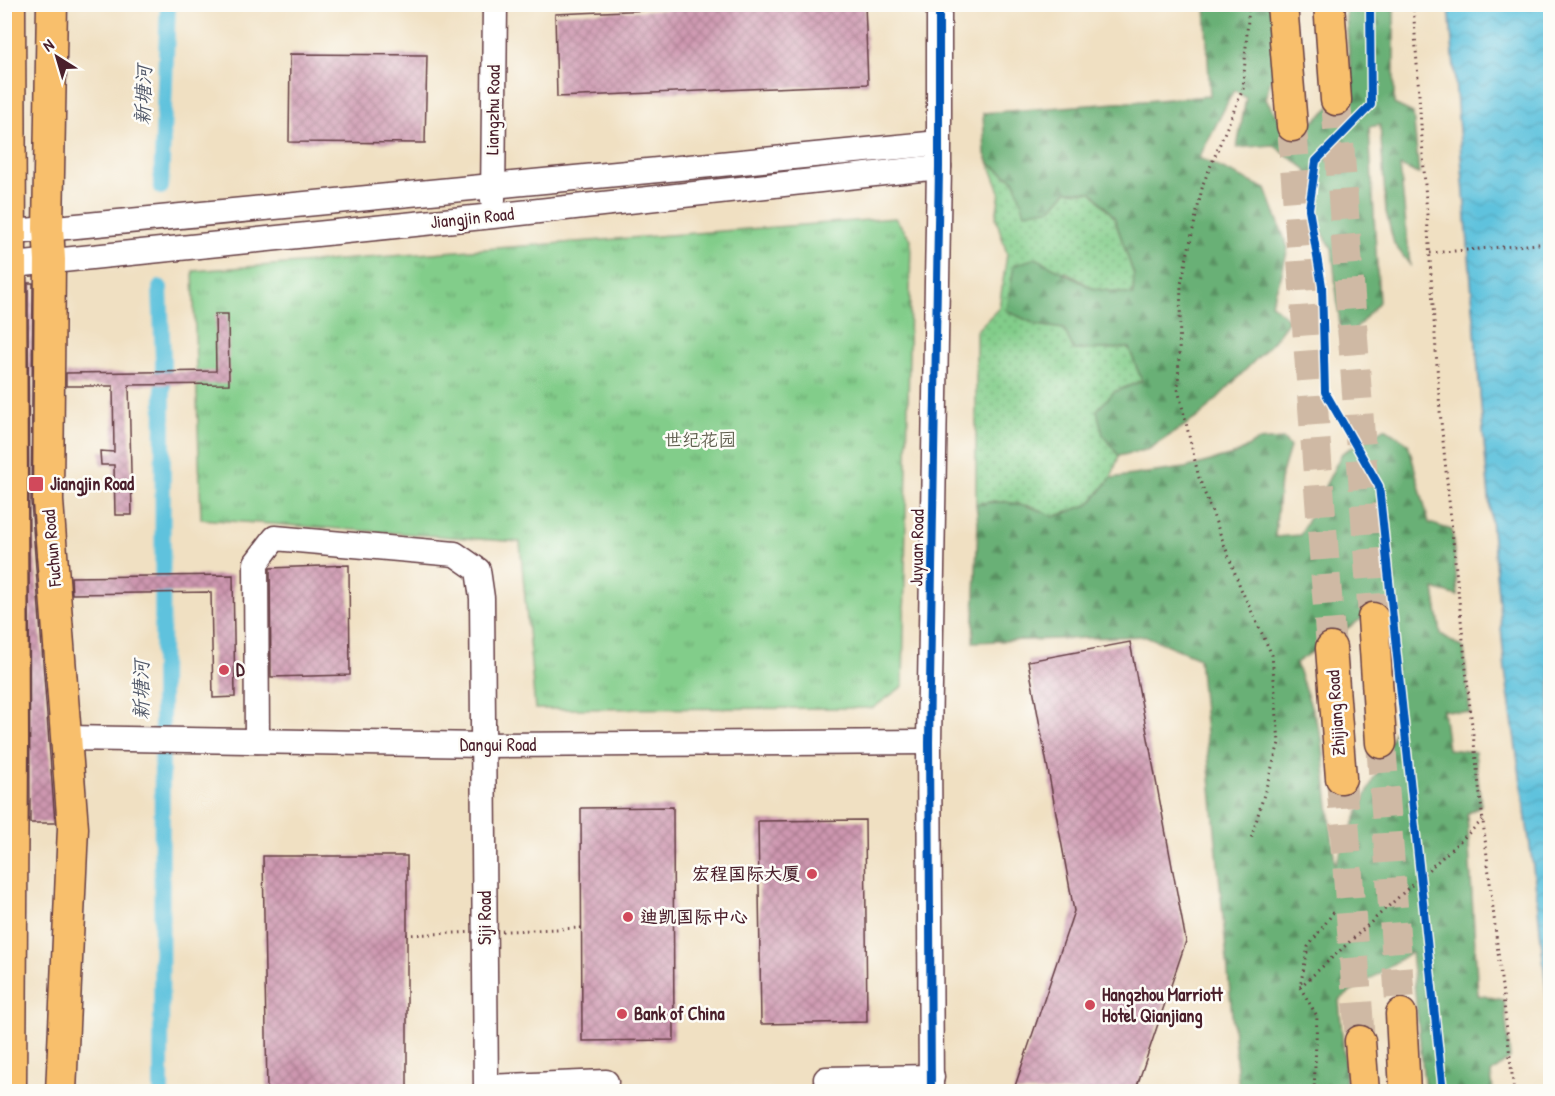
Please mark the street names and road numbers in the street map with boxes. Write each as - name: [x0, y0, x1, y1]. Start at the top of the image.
- street label: Liangzhu Road: [479, 65, 506, 155]
- street label: Jiangjin Road: [429, 201, 515, 234]
- street label: Fuchun Road: [36, 508, 67, 589]
- street label: Juyuan Road: [903, 509, 930, 587]
- street label: Zhijiang Road: [1320, 669, 1351, 757]
- street label: Dangui Road: [460, 732, 536, 757]
- street label: Siji Road: [472, 891, 497, 945]

